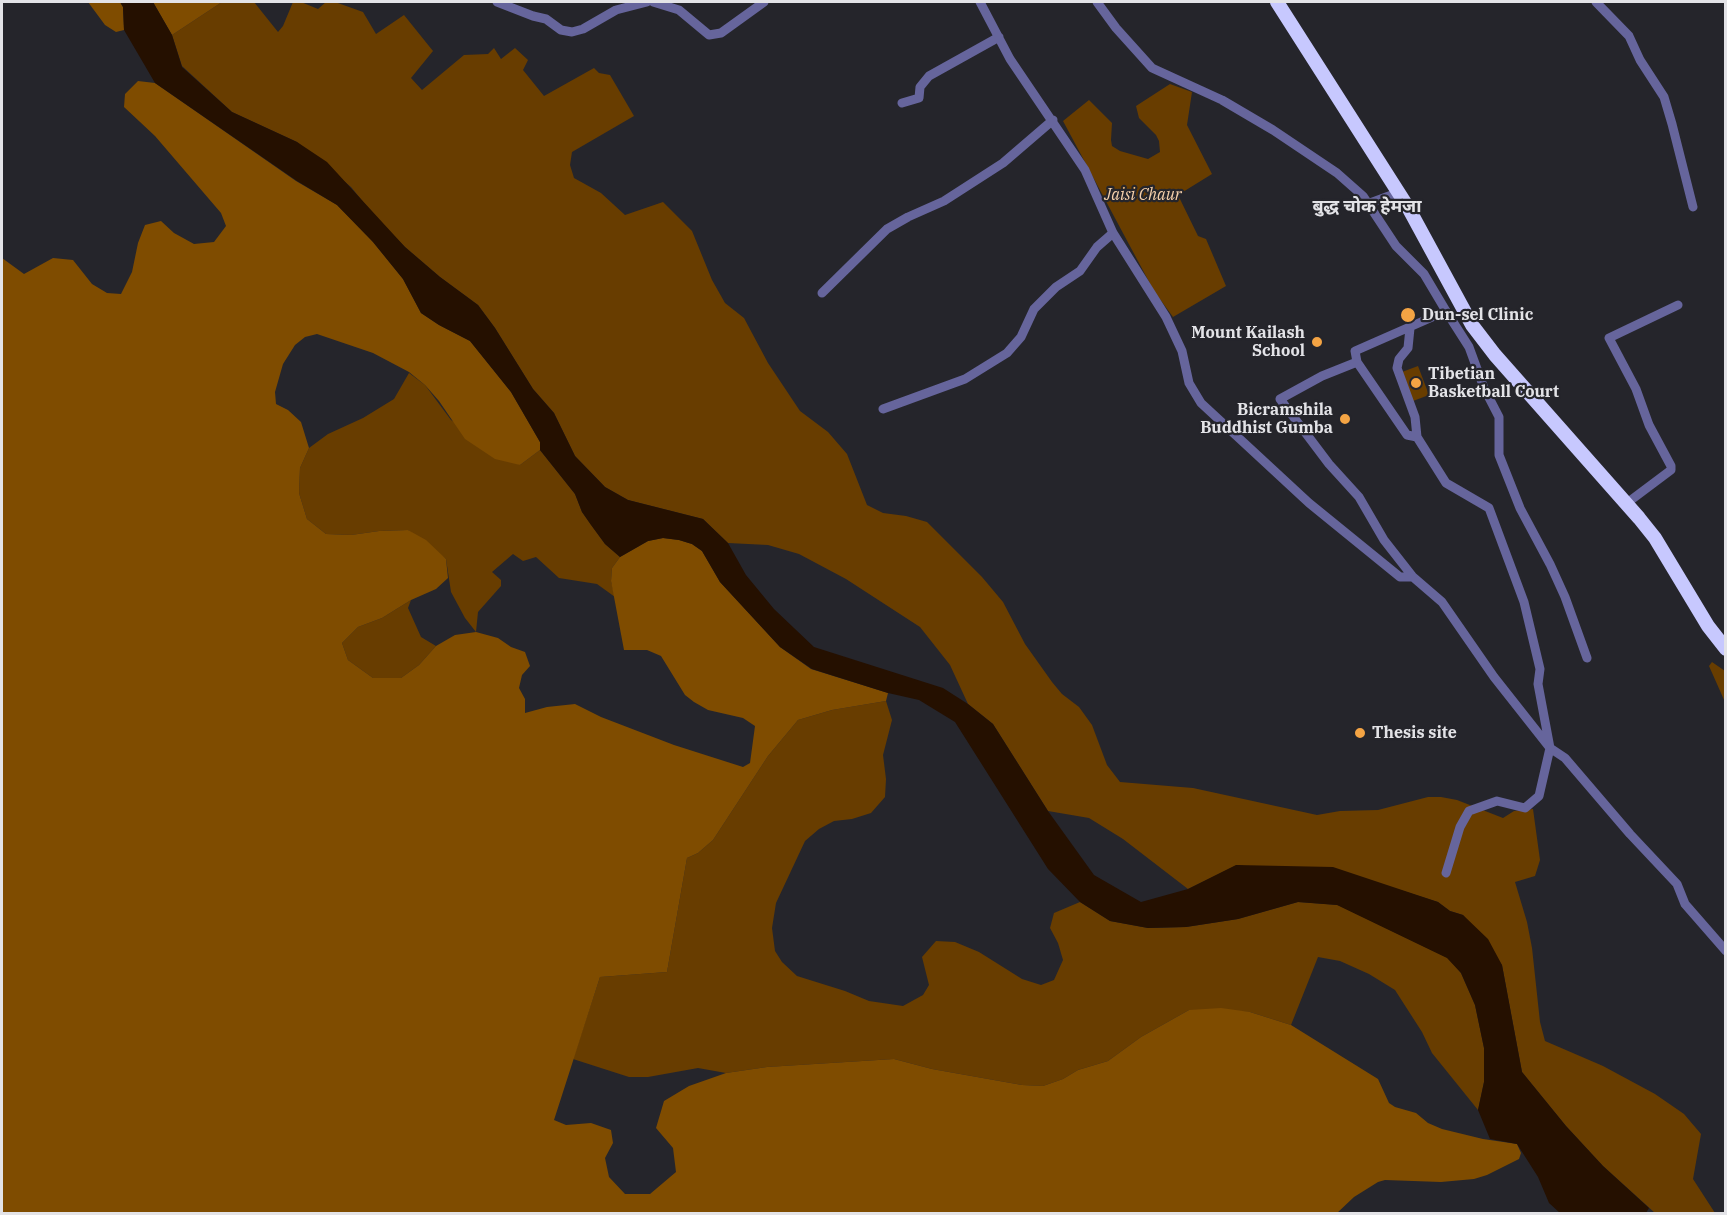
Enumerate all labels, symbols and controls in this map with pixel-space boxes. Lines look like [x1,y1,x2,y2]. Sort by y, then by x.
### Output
park label: Jaisi Chaur [1104,185,1182,205]
district label: बुद्ध चोक हेमजा [1312,196,1422,218]
place label: Dun-sel Clinic [1422,305,1533,325]
marker: Dun-sel Clinic [1399,306,1417,324]
place label: Mount Kailash School [1191,323,1305,361]
marker: Mount Kailash School [1310,335,1324,349]
place label: Tibetian Basketball Court [1428,364,1559,402]
marker: Tibetian Basketball Court [1409,376,1423,390]
place label: Bicramshila Buddhist Gumba [1200,400,1333,438]
marker: Bicramshila Buddhist Gumba [1338,412,1352,426]
place label: Thesis site [1372,723,1457,743]
marker: Thesis site [1353,726,1367,740]

